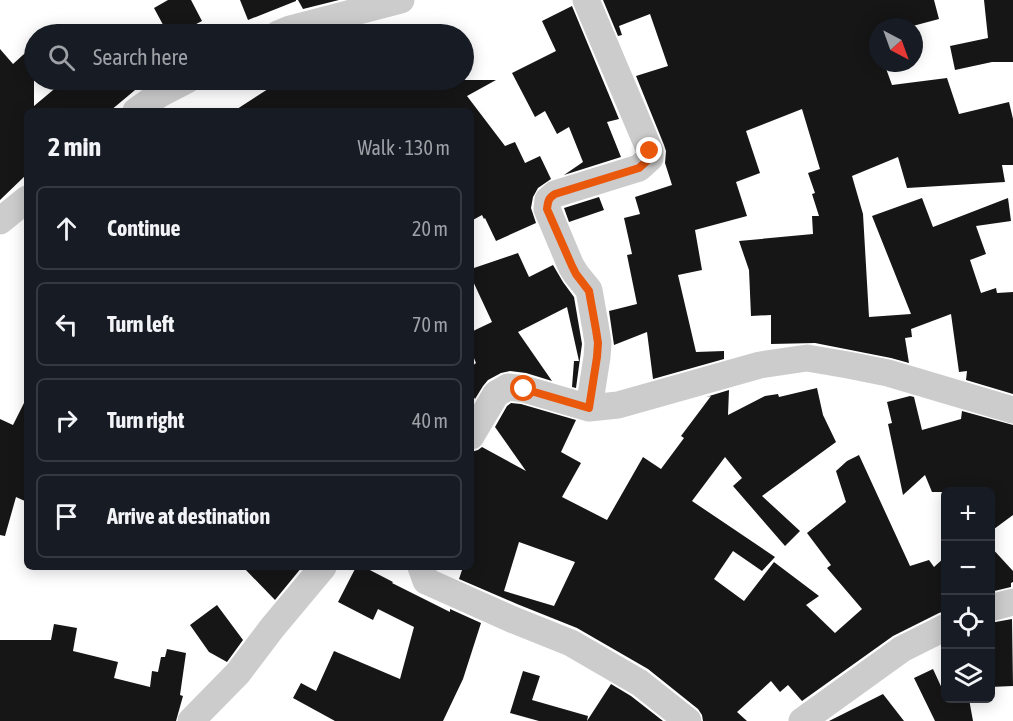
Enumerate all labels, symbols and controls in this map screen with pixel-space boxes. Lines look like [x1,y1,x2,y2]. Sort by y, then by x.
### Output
north arrow [869,18,923,72]
search box [24,24,474,90]
icon: search [45,41,78,74]
text: Search here [93,44,188,70]
text: 2 min [48,132,101,162]
text: Walk · 130 m [358,136,450,159]
route end [636,137,662,163]
icon: ahead [50,212,83,245]
text: Continue [107,215,181,241]
text: 20 m [412,217,448,240]
icon: left [50,308,83,341]
text: Turn left [107,311,174,337]
text: 70 m [412,313,448,336]
route start [510,375,536,401]
icon: right [50,404,83,437]
text: Turn right [107,407,184,433]
text: 40 m [412,409,448,432]
map controls [941,487,995,703]
button: + [941,487,995,541]
icon: arrive [50,500,83,533]
text: Arrive at destination [107,503,270,529]
button: − [941,541,995,595]
button: locate [941,595,995,649]
button: layers [941,649,995,703]

